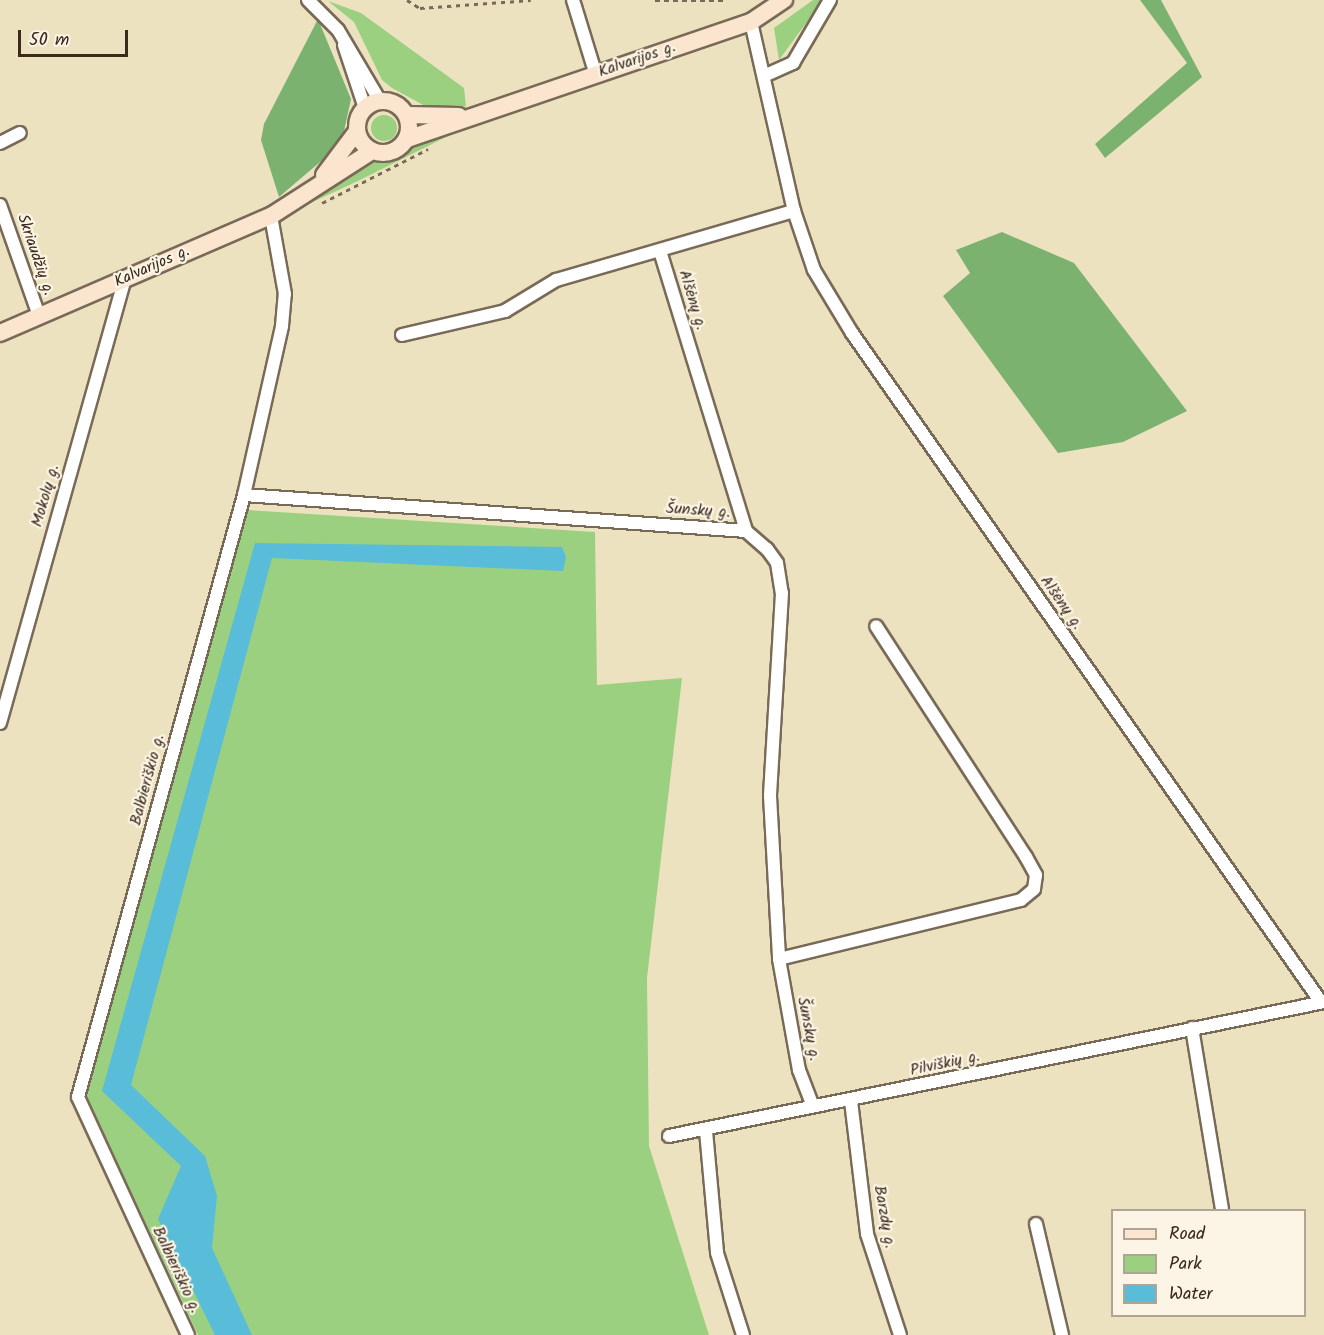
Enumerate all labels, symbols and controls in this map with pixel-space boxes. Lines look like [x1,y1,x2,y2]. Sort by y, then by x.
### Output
scale bar [21,18,130,56]
text: 50 m [29,26,69,55]
street label: Kalvarijos g. [596,38,678,82]
street label: Skriaudžių g. [12,212,58,298]
street label: Kalvarijos g. [111,242,193,292]
street label: Alšėnų g. [674,268,710,332]
street label: Mokolų g. [28,463,64,529]
street label: Šunskų g. [665,499,731,523]
street label: Alšėnų g. [1036,572,1086,634]
street label: Balbieriškio g. [127,732,169,828]
street label: Šunskų g. [792,996,824,1062]
street label: Pilviškių g. [908,1047,982,1081]
street label: Barzdų g. [869,1184,899,1250]
legend [1111,1209,1306,1317]
text: Road [1169,1220,1205,1249]
street label: Balbieriškio g. [148,1224,204,1316]
text: Park [1169,1250,1202,1279]
text: Water [1169,1280,1213,1309]

